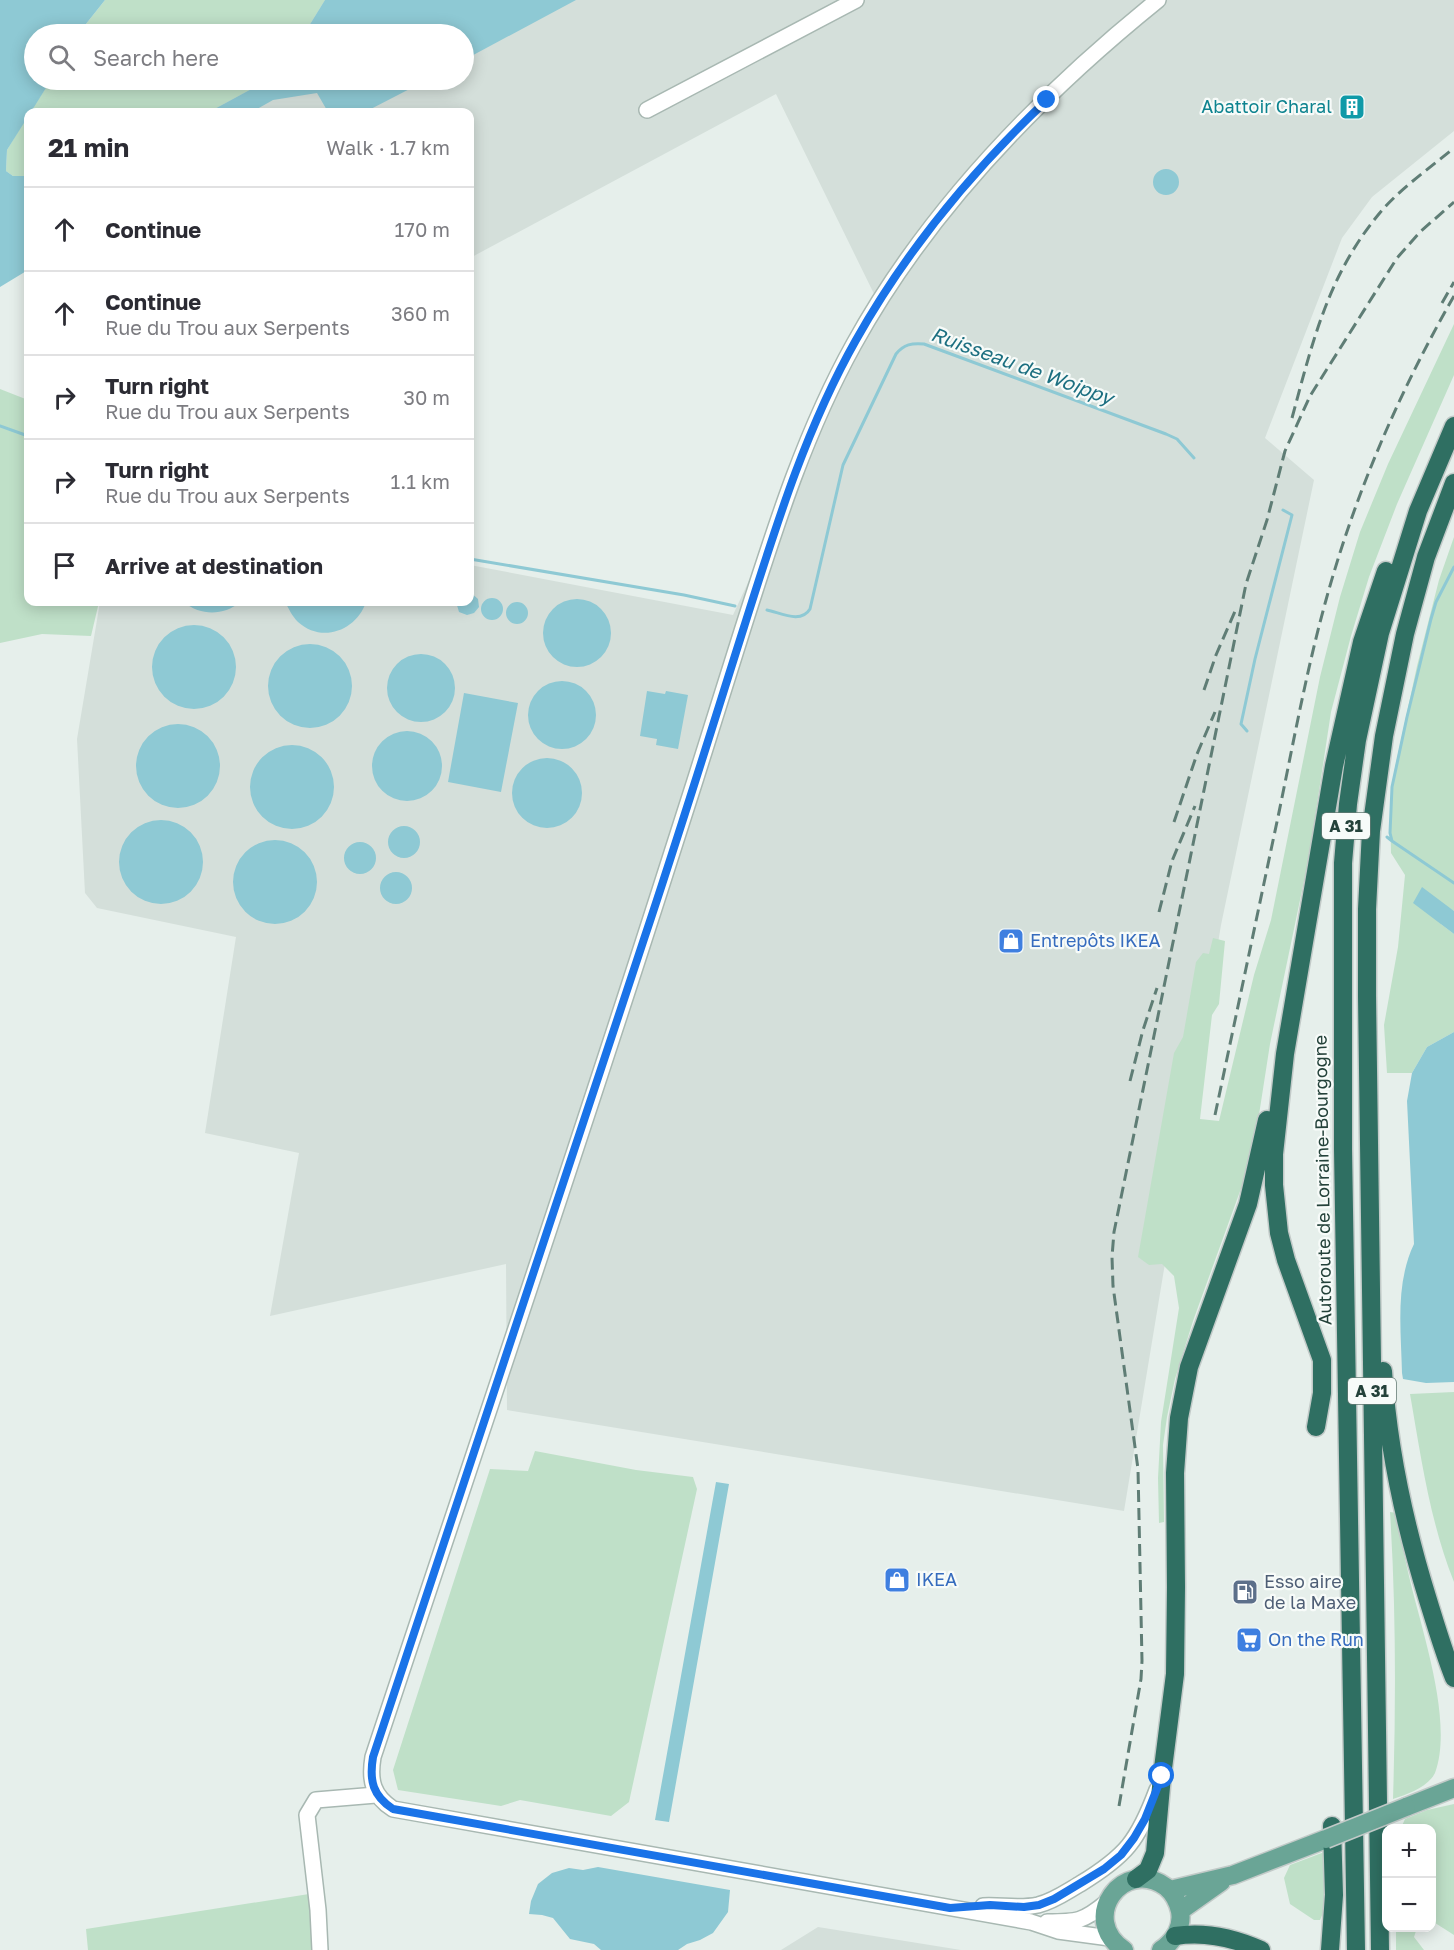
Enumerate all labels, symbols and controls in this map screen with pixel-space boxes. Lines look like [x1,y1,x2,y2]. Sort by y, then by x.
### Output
search box [24,24,474,90]
icon: search [45,41,78,74]
text: Search here [93,44,219,71]
route end [1033,86,1059,112]
building icon: Abattoir Charal [1337,92,1367,122]
place label: Abattoir Charal [1201,95,1332,117]
text: 21 min [48,132,129,163]
text: Walk · 1.7 km [326,135,450,159]
icon: ahead [48,213,81,246]
text: Continue [105,216,201,243]
text: 170 m [395,217,450,241]
text: Continue [105,288,201,315]
icon: ahead [48,297,81,330]
text: 360 m [391,301,450,325]
text: Rue du Trou aux Serpents [105,315,350,339]
water label: Ruisseau de Woippy [928,321,1119,411]
text: Turn right [105,372,209,399]
icon: right [48,381,81,414]
text: 30 m [403,385,450,409]
text: Rue du Trou aux Serpents [105,399,350,423]
text: Turn right [105,456,209,483]
icon: right [48,465,81,498]
text: 1.1 km [391,469,450,493]
text: Rue du Trou aux Serpents [105,483,350,507]
icon: arrive [48,549,81,582]
text: Arrive at destination [105,552,323,579]
road number: A 31 [1322,813,1370,839]
shop icon: Entrepôts IKEA [996,926,1026,956]
place label: Entrepôts IKEA [1030,929,1161,951]
street label: Autoroute de Lorraine-Bourgogne [1308,1035,1336,1325]
road number: A 31 [1348,1378,1396,1404]
shop icon: IKEA [882,1565,912,1595]
place label: IKEA [916,1568,957,1590]
place label: Esso aire de la Maxe [1264,1570,1356,1613]
fuel station icon: Esso aire de la Maxe [1230,1577,1260,1607]
supermarket icon: On the Run [1234,1625,1264,1655]
place label: On the Run [1268,1628,1364,1650]
route start [1148,1762,1174,1788]
map controls [1382,1824,1436,1932]
button: + [1382,1824,1436,1878]
button: − [1382,1878,1436,1932]

